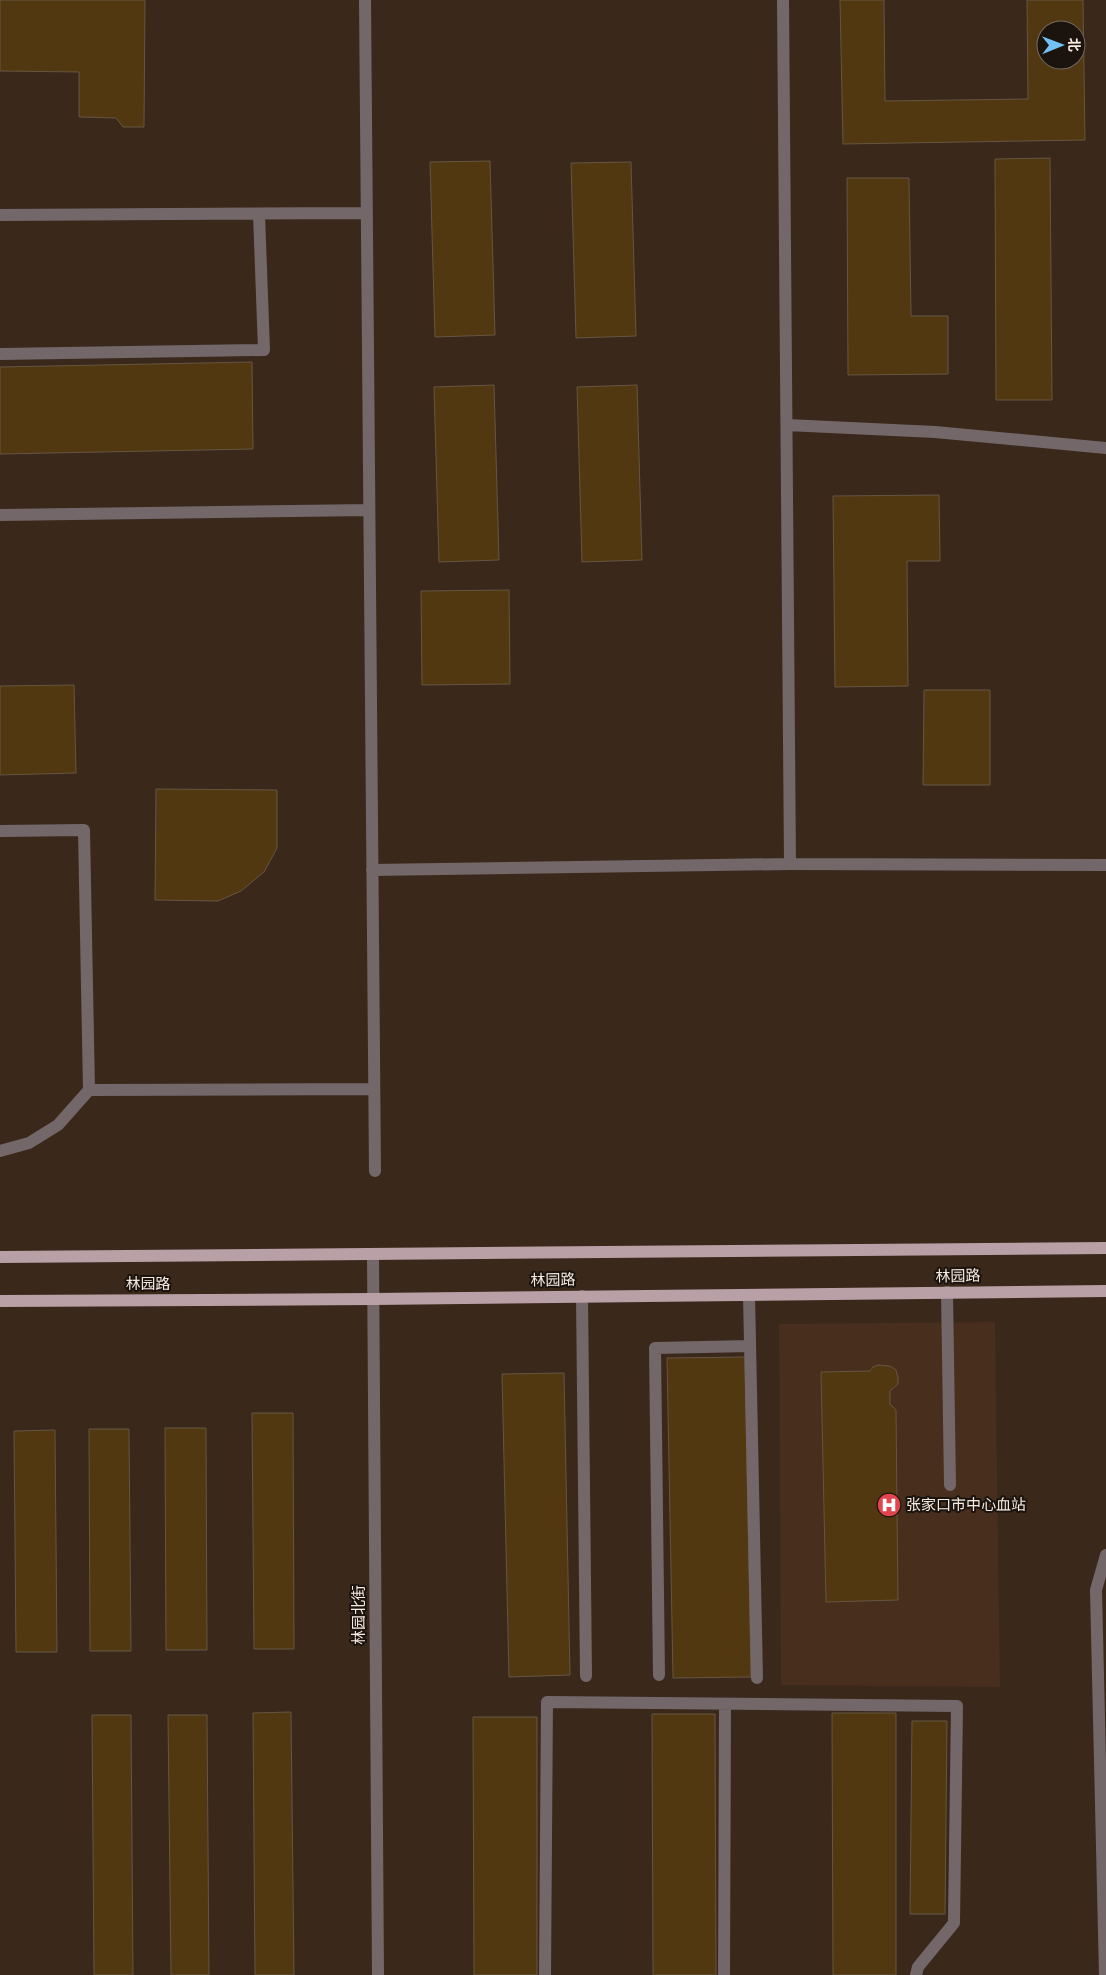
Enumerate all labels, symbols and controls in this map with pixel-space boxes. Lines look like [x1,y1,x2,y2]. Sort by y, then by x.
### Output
north arrow [1036,20,1086,70]
text: 北 [1065,38,1082,52]
street label: 林园路 [935,1267,981,1285]
street label: 林园路 [530,1271,576,1289]
street label: 林园路 [125,1275,171,1293]
hospital icon: 张家口市中心血站 [876,1492,902,1518]
place label: 张家口市中心血站 [906,1496,1026,1514]
street label: 林园北街 [350,1585,368,1645]

